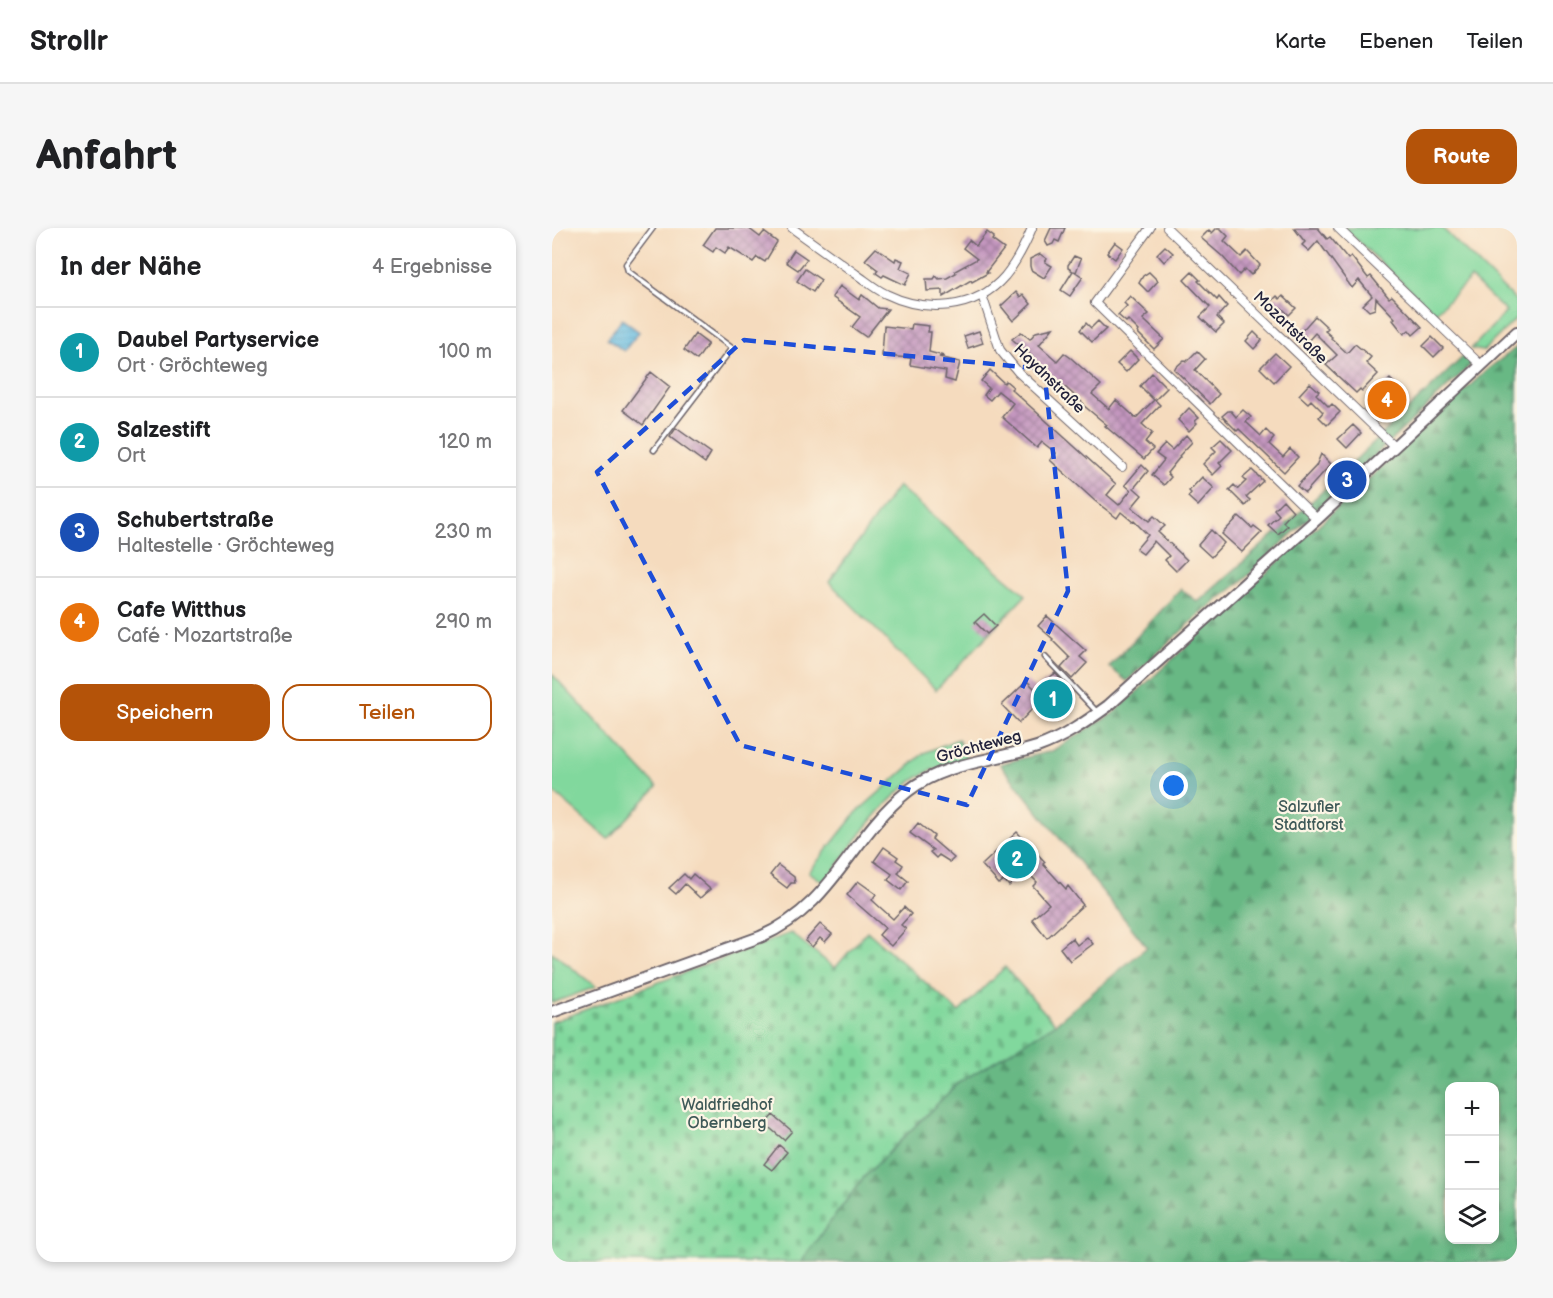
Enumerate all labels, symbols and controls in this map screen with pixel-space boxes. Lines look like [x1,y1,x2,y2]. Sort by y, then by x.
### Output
text: Strollr [30,25,108,58]
text: Karte [1275,29,1326,54]
text: Ebenen [1359,29,1433,54]
text: Teilen [1466,29,1523,54]
button: Route [1406,129,1517,184]
text: Anfahrt [36,131,177,182]
text: In der Nähe [60,252,202,283]
text: 4 Ergebnisse [372,255,492,279]
street label: Mozartstraße [1249,288,1331,368]
text: Daubel Partyservice [117,327,319,354]
text: 1 [75,340,84,364]
text: 100 m [439,340,492,364]
street label: Haydnstraße [1009,340,1089,418]
text: Ort · Gröchteweg [117,354,268,378]
pin: 4 [1368,378,1406,423]
text: Salzestift [117,417,211,444]
text: 2 [74,430,85,454]
text: 120 m [439,430,492,454]
text: Ort [117,444,146,468]
pin: 3 [1328,458,1366,502]
text: Schubertstraße [117,507,274,534]
text: 3 [74,520,85,544]
text: 230 m [435,520,492,544]
text: Haltestelle · Gröchteweg [117,534,335,558]
text: Cafe Witthus [117,597,246,624]
text: 4 [74,610,85,634]
text: 290 m [435,610,492,634]
text: Café · Mozartstraße [117,624,293,648]
pin: 1 [1034,676,1072,722]
button: Speichern [60,684,270,741]
button: Teilen [282,684,492,741]
street label: Gröchteweg [934,727,1024,767]
your location [1159,771,1188,800]
park label: Salzufler Stadtforst [1274,798,1344,835]
pin: 2 [998,836,1036,882]
map controls [1445,1082,1499,1244]
button: + [1445,1082,1499,1136]
park label: Waldfriedhof Obernberg [681,1096,773,1133]
button: − [1445,1136,1499,1190]
button: layers [1445,1190,1499,1244]

